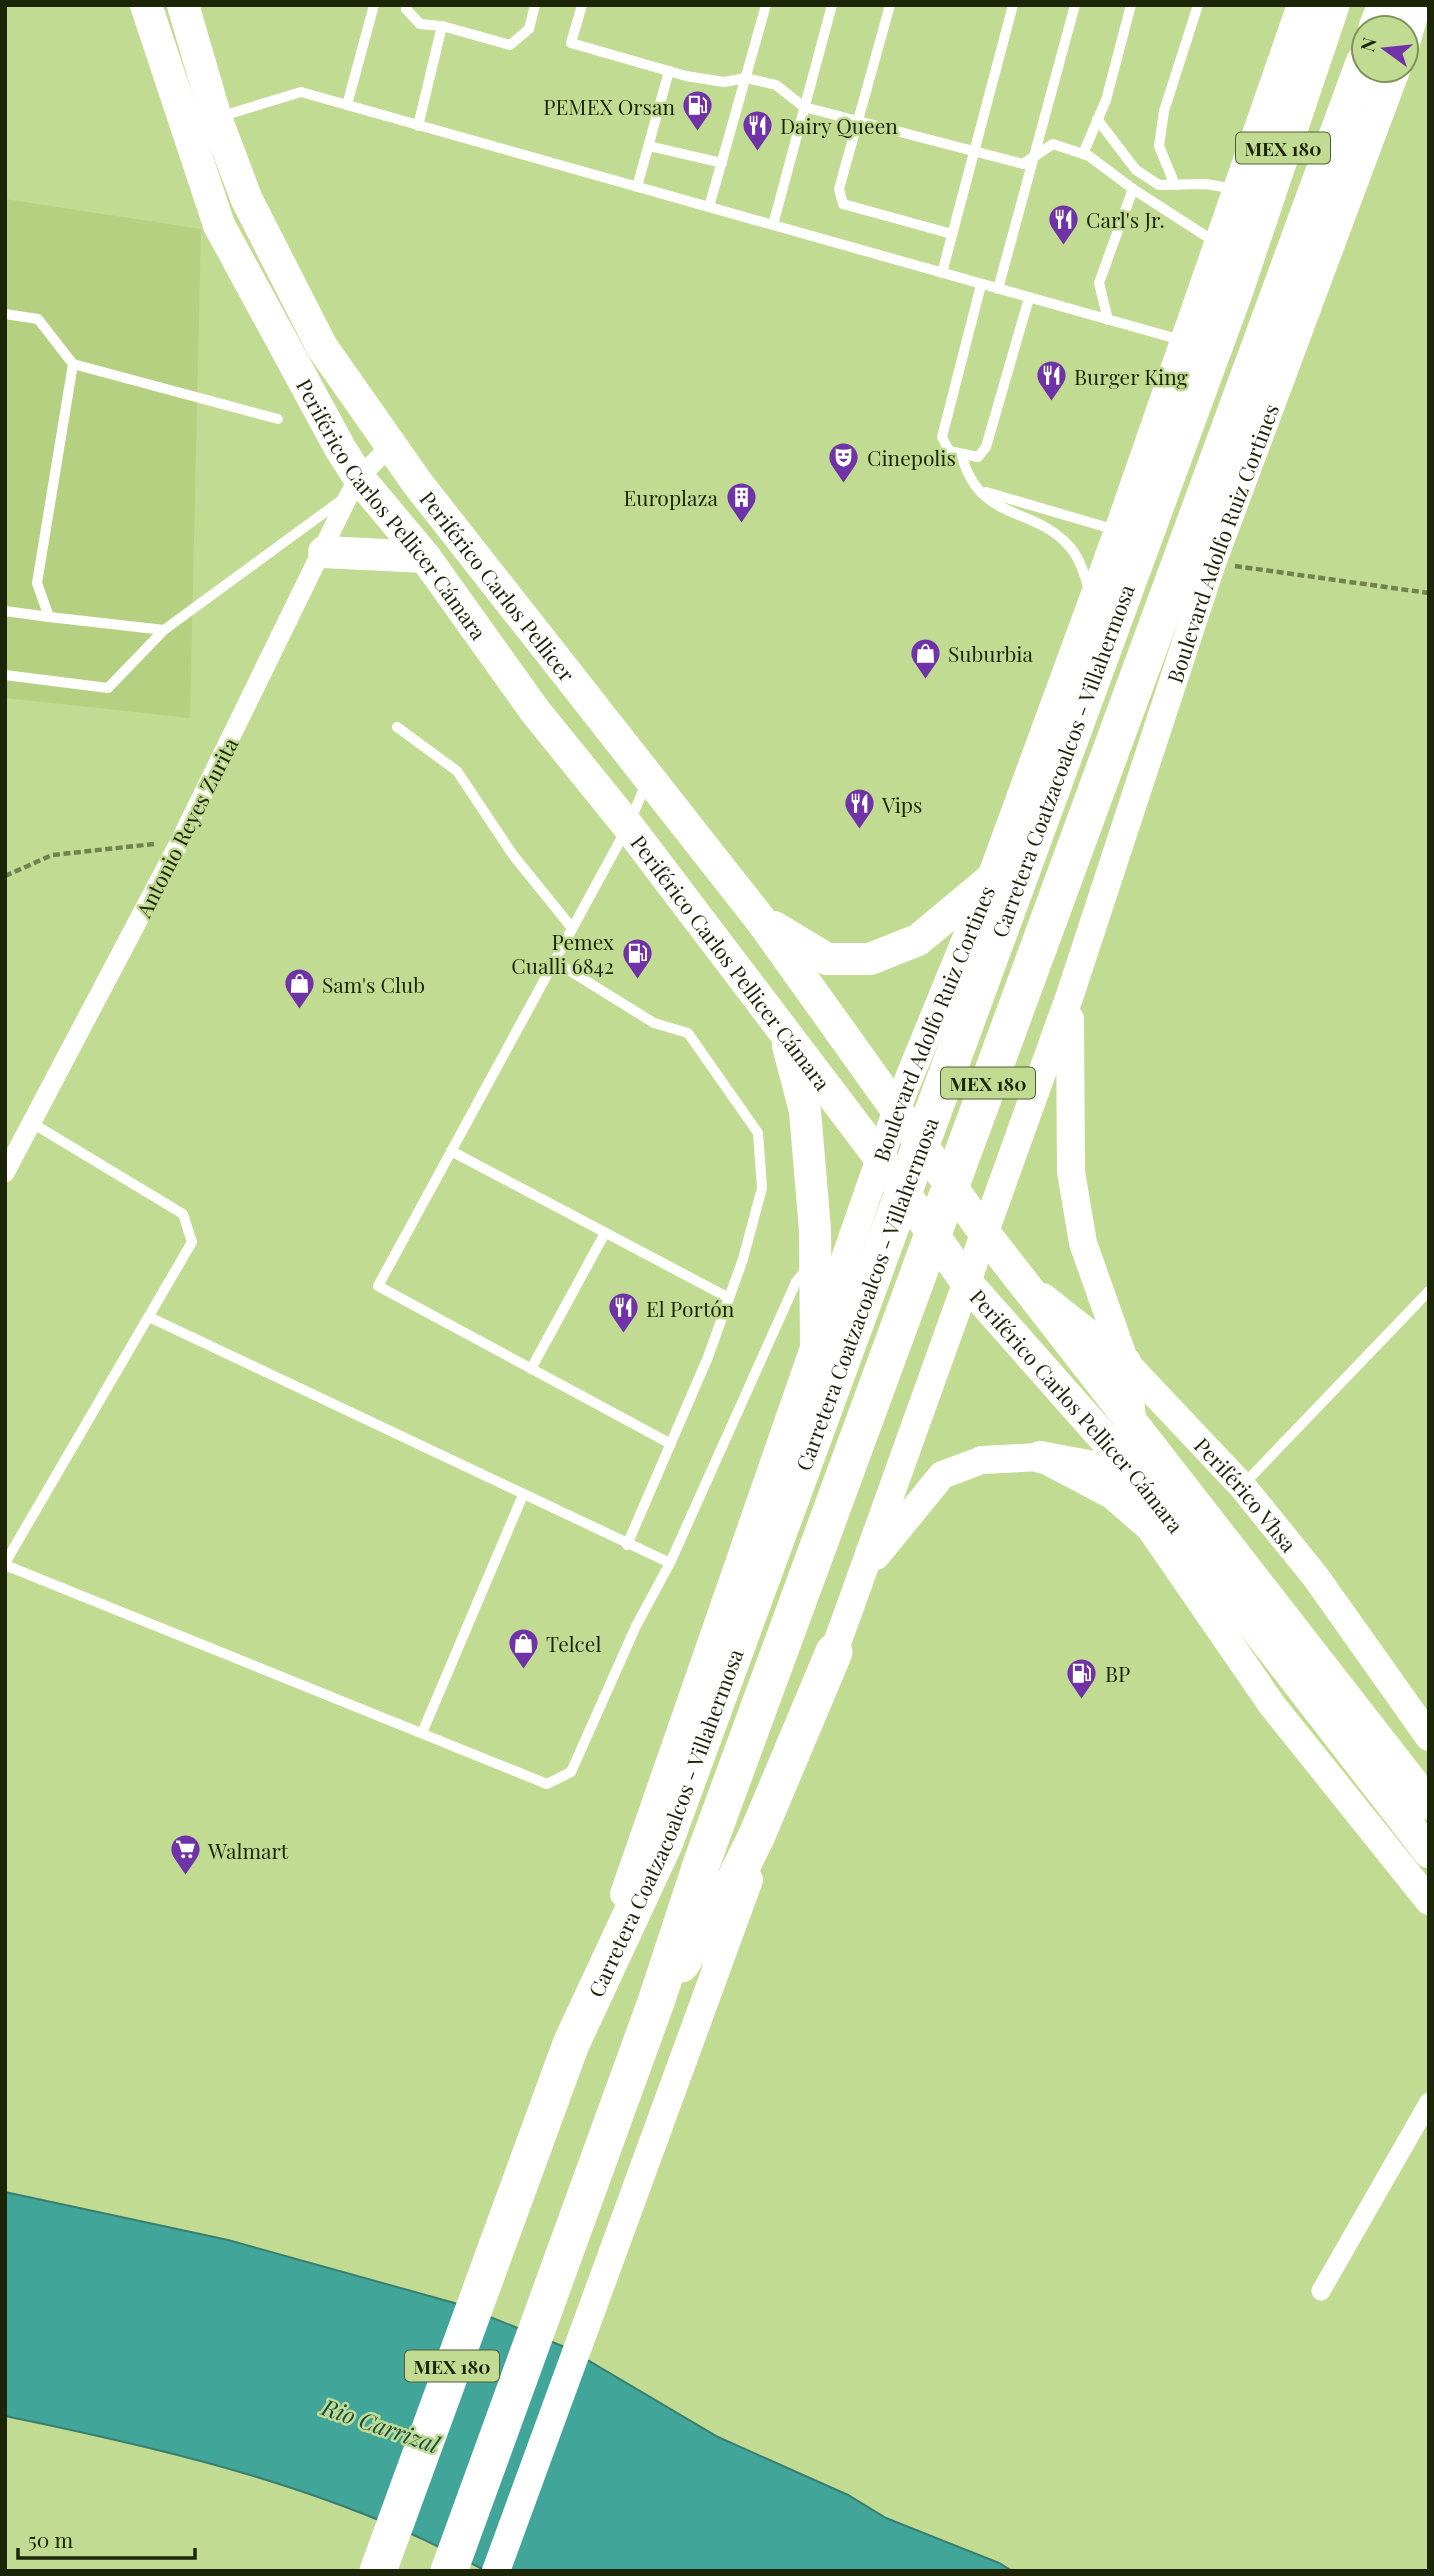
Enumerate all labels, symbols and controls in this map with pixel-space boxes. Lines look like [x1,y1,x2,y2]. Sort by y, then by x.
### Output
north arrow [1350,14,1420,84]
text: N [1353,34,1382,54]
fuel station icon: PEMEX Orsan [681,89,715,133]
place label: PEMEX Orsan [543,92,675,120]
restaurant icon: Dairy Queen [740,108,774,152]
place label: Dairy Queen [780,111,898,139]
road number: MEX 180 [1236,132,1330,164]
restaurant icon: Carl's Jr. [1046,202,1080,246]
place label: Carl's Jr. [1086,205,1165,233]
restaurant icon: Burger King [1034,359,1068,403]
place label: Burger King [1074,362,1188,390]
street label: Periférico Carlos Pellicer Cámara [291,373,494,645]
street label: Boulevard Adolfo Ruiz Cortines [1160,400,1284,686]
theatre icon: Cinepolis [827,440,861,484]
place label: Cinepolis [867,443,956,471]
building icon: Europlaza [724,480,758,524]
place label: Europlaza [623,483,719,511]
street label: Periférico Carlos Pellicer [414,485,582,687]
street label: Carretera Coatzacoalcos - Villahermosa [984,580,1140,941]
shop icon: Suburbia [908,636,942,680]
place label: Suburbia [948,639,1033,667]
street label: Antonio Reyes Zurita [128,732,244,922]
restaurant icon: Vips [842,787,876,831]
place label: Vips [881,790,922,818]
street label: Periférico Carlos Pellicer Cámara [625,829,838,1096]
street label: Boulevard Adolfo Ruiz Cortines [866,881,1000,1165]
place label: Pemex Cualli 6842 [511,927,614,979]
fuel station icon: Pemex Cualli 6842 [620,936,654,980]
shop icon: Sam's Club [282,967,316,1011]
place label: Sam's Club [322,970,425,998]
road number: MEX 180 [941,1068,1035,1098]
street label: Carretera Coatzacoalcos - Villahermosa [789,1113,944,1474]
street label: Periférico Carlos Pellicer Cámara [964,1283,1191,1539]
restaurant icon: El Portón [606,1291,640,1335]
place label: El Portón [646,1294,735,1322]
street label: Periférico Vhsa [1189,1431,1304,1557]
shop icon: Telcel [506,1626,540,1670]
place label: Telcel [546,1629,601,1657]
street label: Carretera Coatzacoalcos - Villahermosa [581,1644,749,2001]
fuel station icon: BP [1065,1656,1099,1700]
place label: BP [1105,1659,1130,1687]
supermarket icon: Walmart [168,1833,202,1877]
place label: Walmart [207,1836,289,1864]
road number: MEX 180 [405,2350,499,2382]
water label: Rio Carrizal [317,2390,445,2460]
scale bar [18,2516,194,2560]
text: 50 m [28,2525,74,2553]

